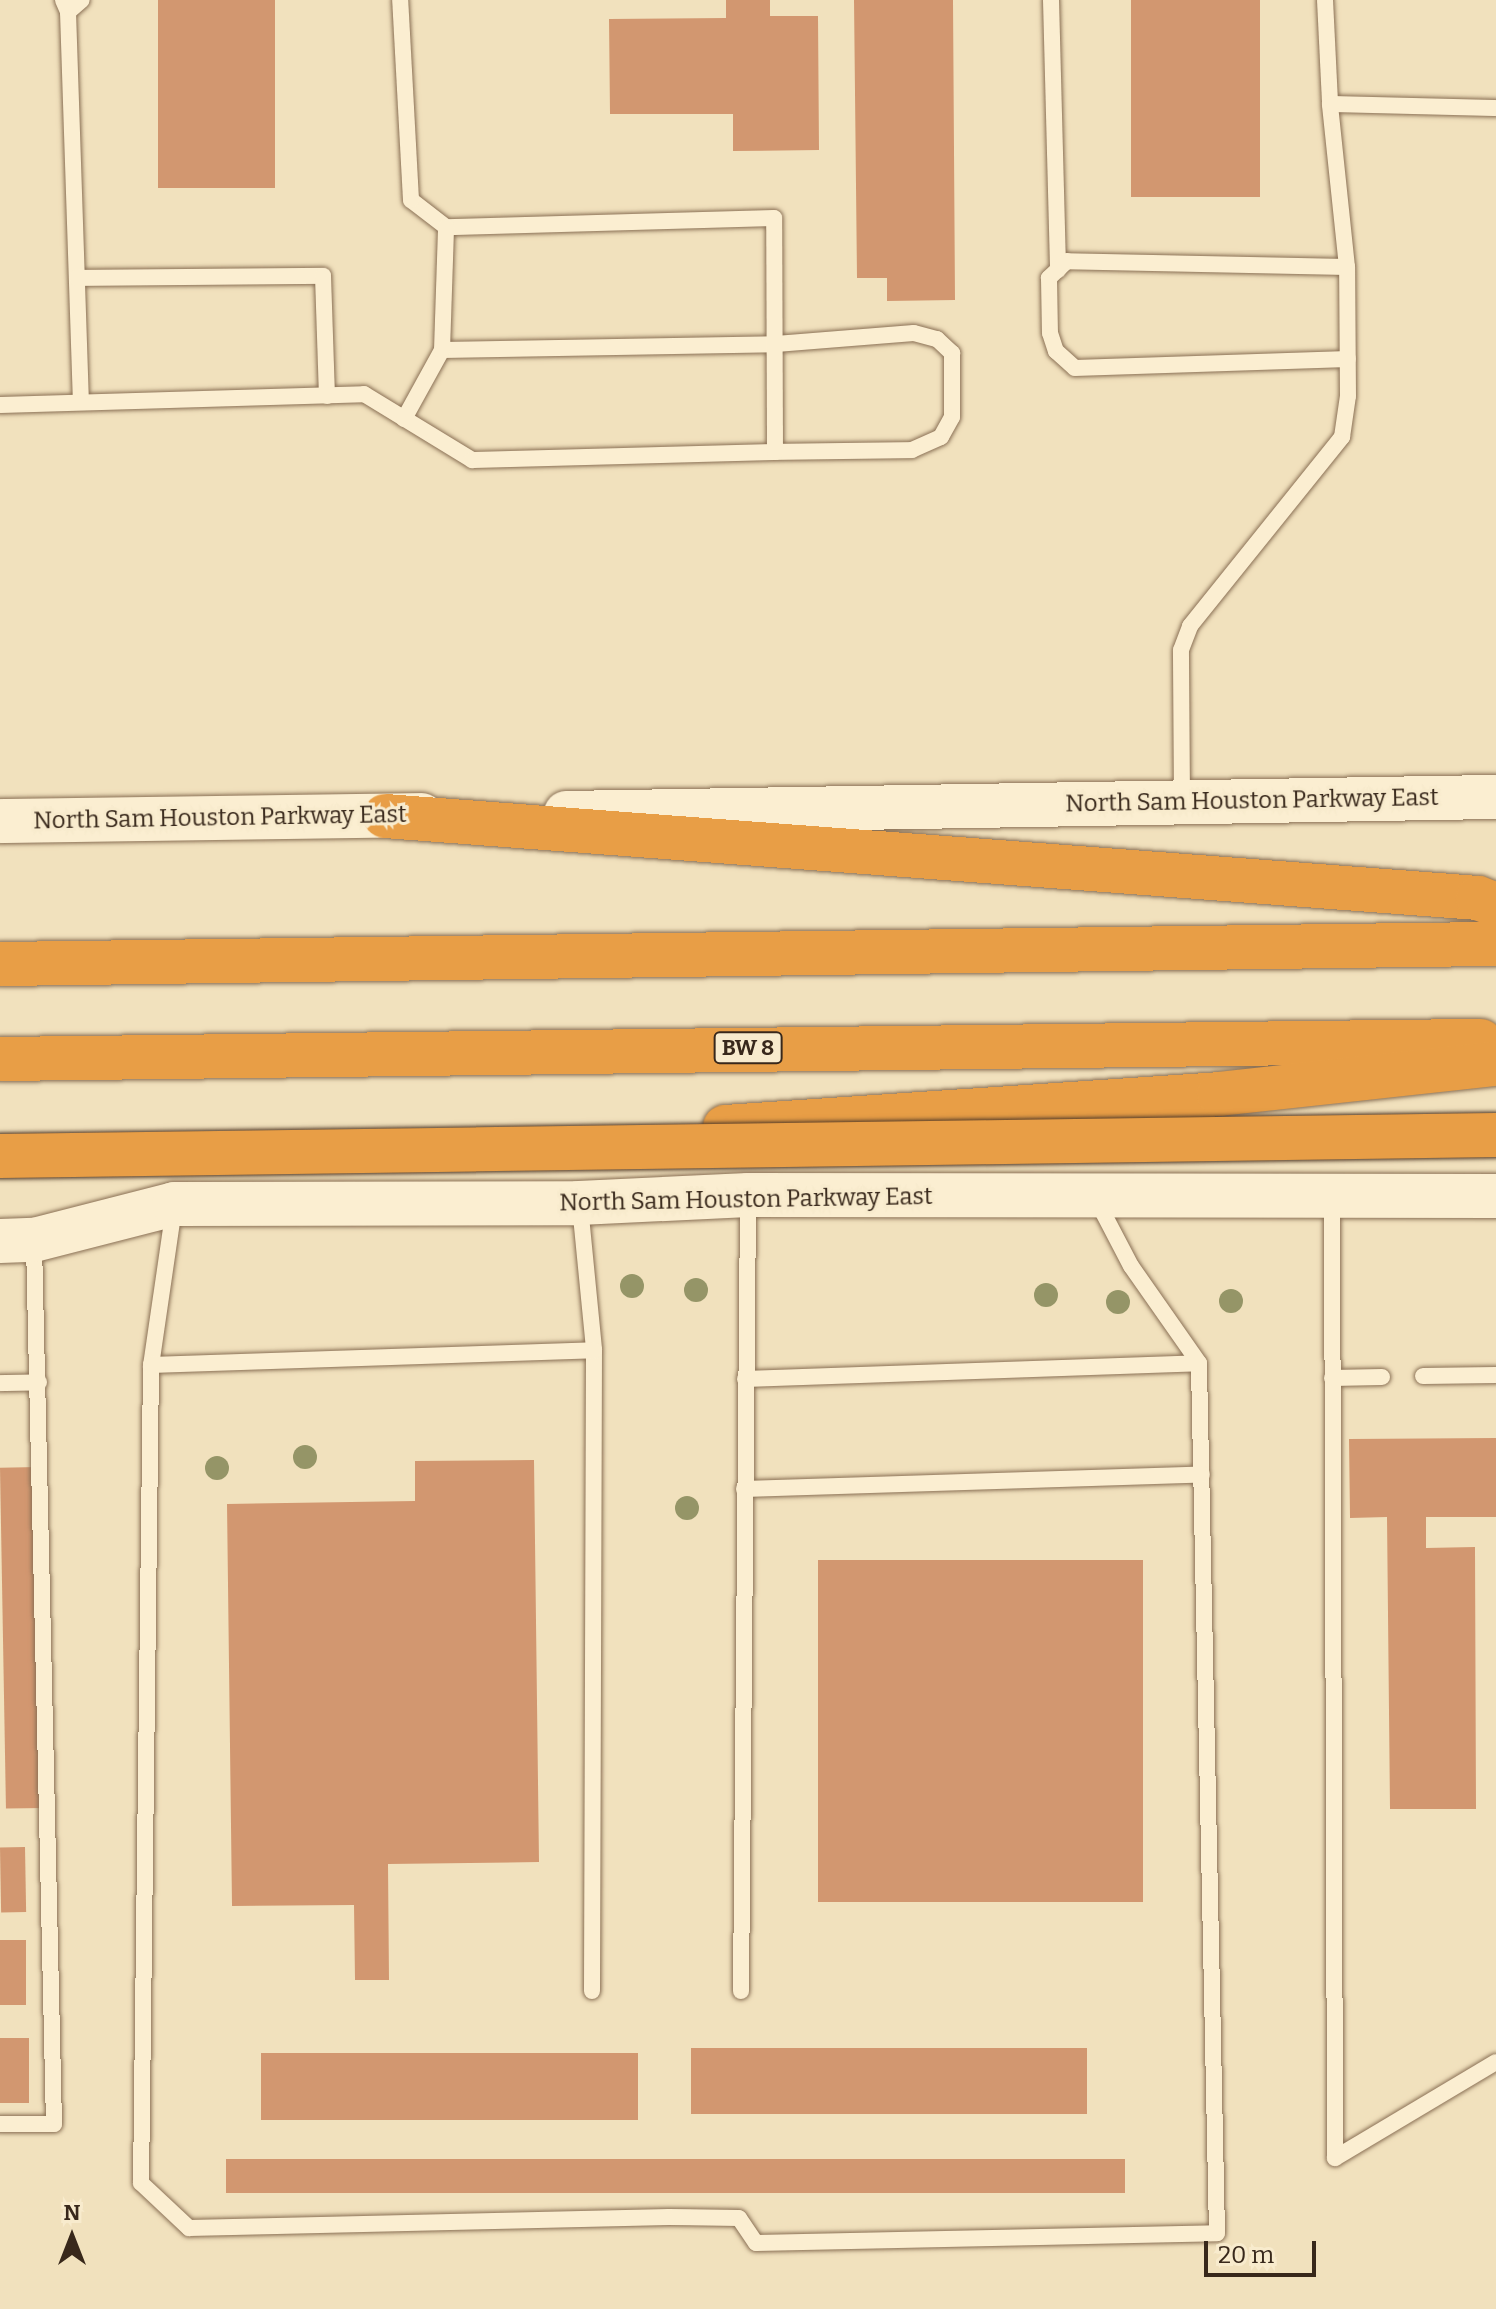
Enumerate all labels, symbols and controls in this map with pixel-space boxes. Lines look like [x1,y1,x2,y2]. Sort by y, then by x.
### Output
street label: North Sam Houston Parkway East [1065,783,1439,819]
street label: North Sam Houston Parkway East [33,800,407,836]
road number: BW 8 [712,1030,784,1066]
street label: North Sam Houston Parkway East [559,1182,933,1218]
north arrow [32,2197,112,2277]
text: N [64,2199,80,2226]
scale bar [1208,2225,1320,2275]
text: 20 m [1218,2241,1274,2269]

